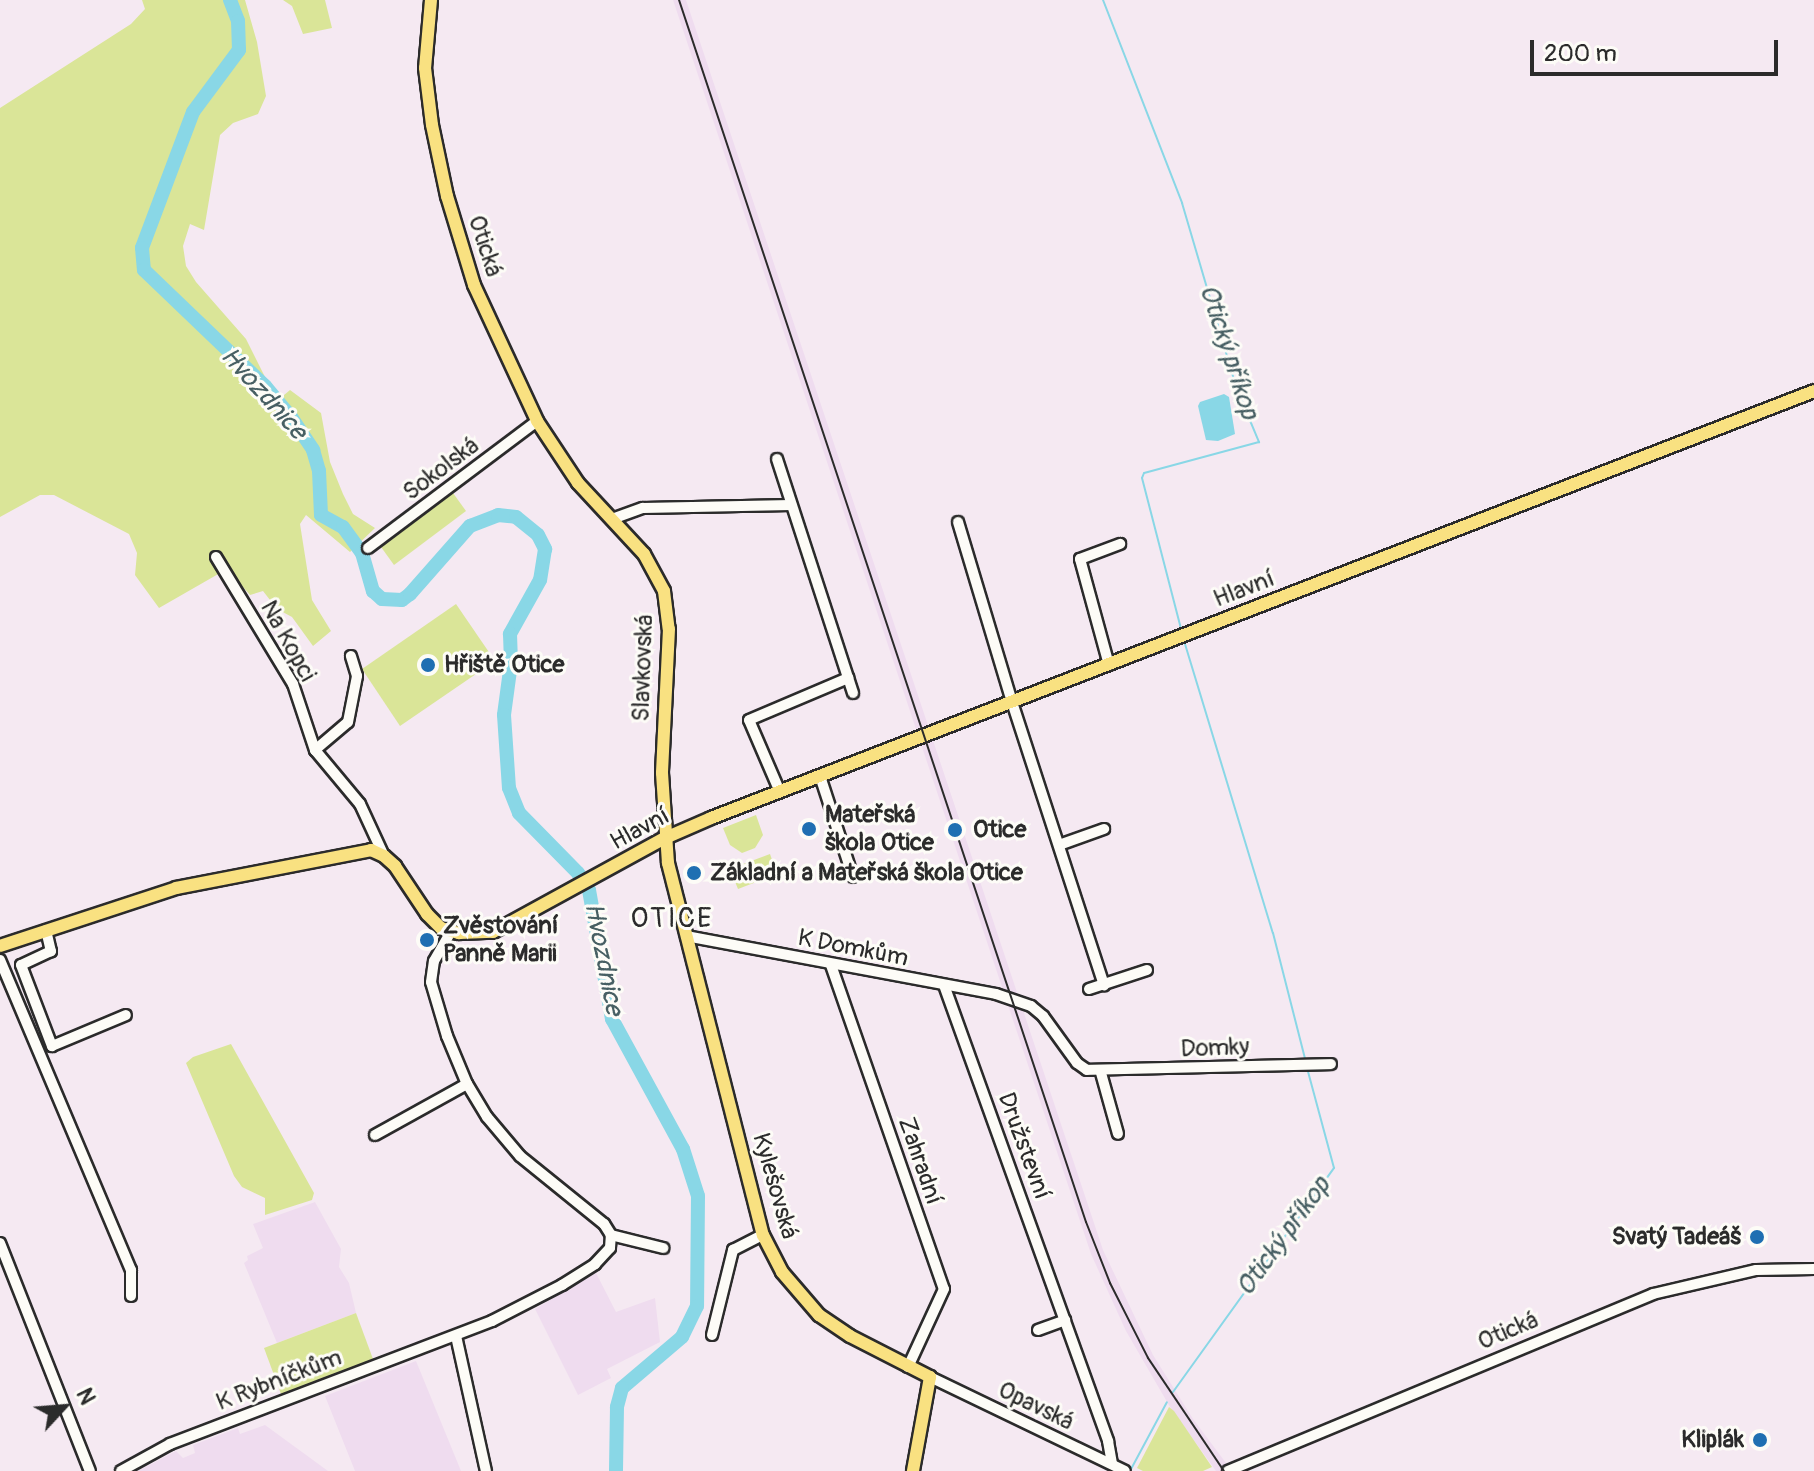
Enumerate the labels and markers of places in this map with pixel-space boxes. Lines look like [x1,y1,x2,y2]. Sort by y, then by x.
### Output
place label: Hřiště Otice [444,651,564,679]
marker: Hřiště Otice [419,656,437,674]
place label: Mateřská škola Otice [825,801,934,857]
place label: Otice [973,816,1026,844]
marker: Otice [944,819,966,841]
marker: Mateřská škola Otice [800,820,818,838]
place label: Základní a Mateřská škola Otice [710,859,1023,887]
marker: Základní a Mateřská škola Otice [685,864,703,882]
place label: Zvěstování Panně Marii [443,912,559,968]
marker: Zvěstování Panně Marii [418,931,436,949]
place label: Svatý Tadeáš [1612,1223,1741,1251]
marker: Svatý Tadeáš [1748,1228,1766,1246]
place label: Kliplák [1681,1426,1744,1454]
marker: Kliplák [1751,1431,1769,1449]

